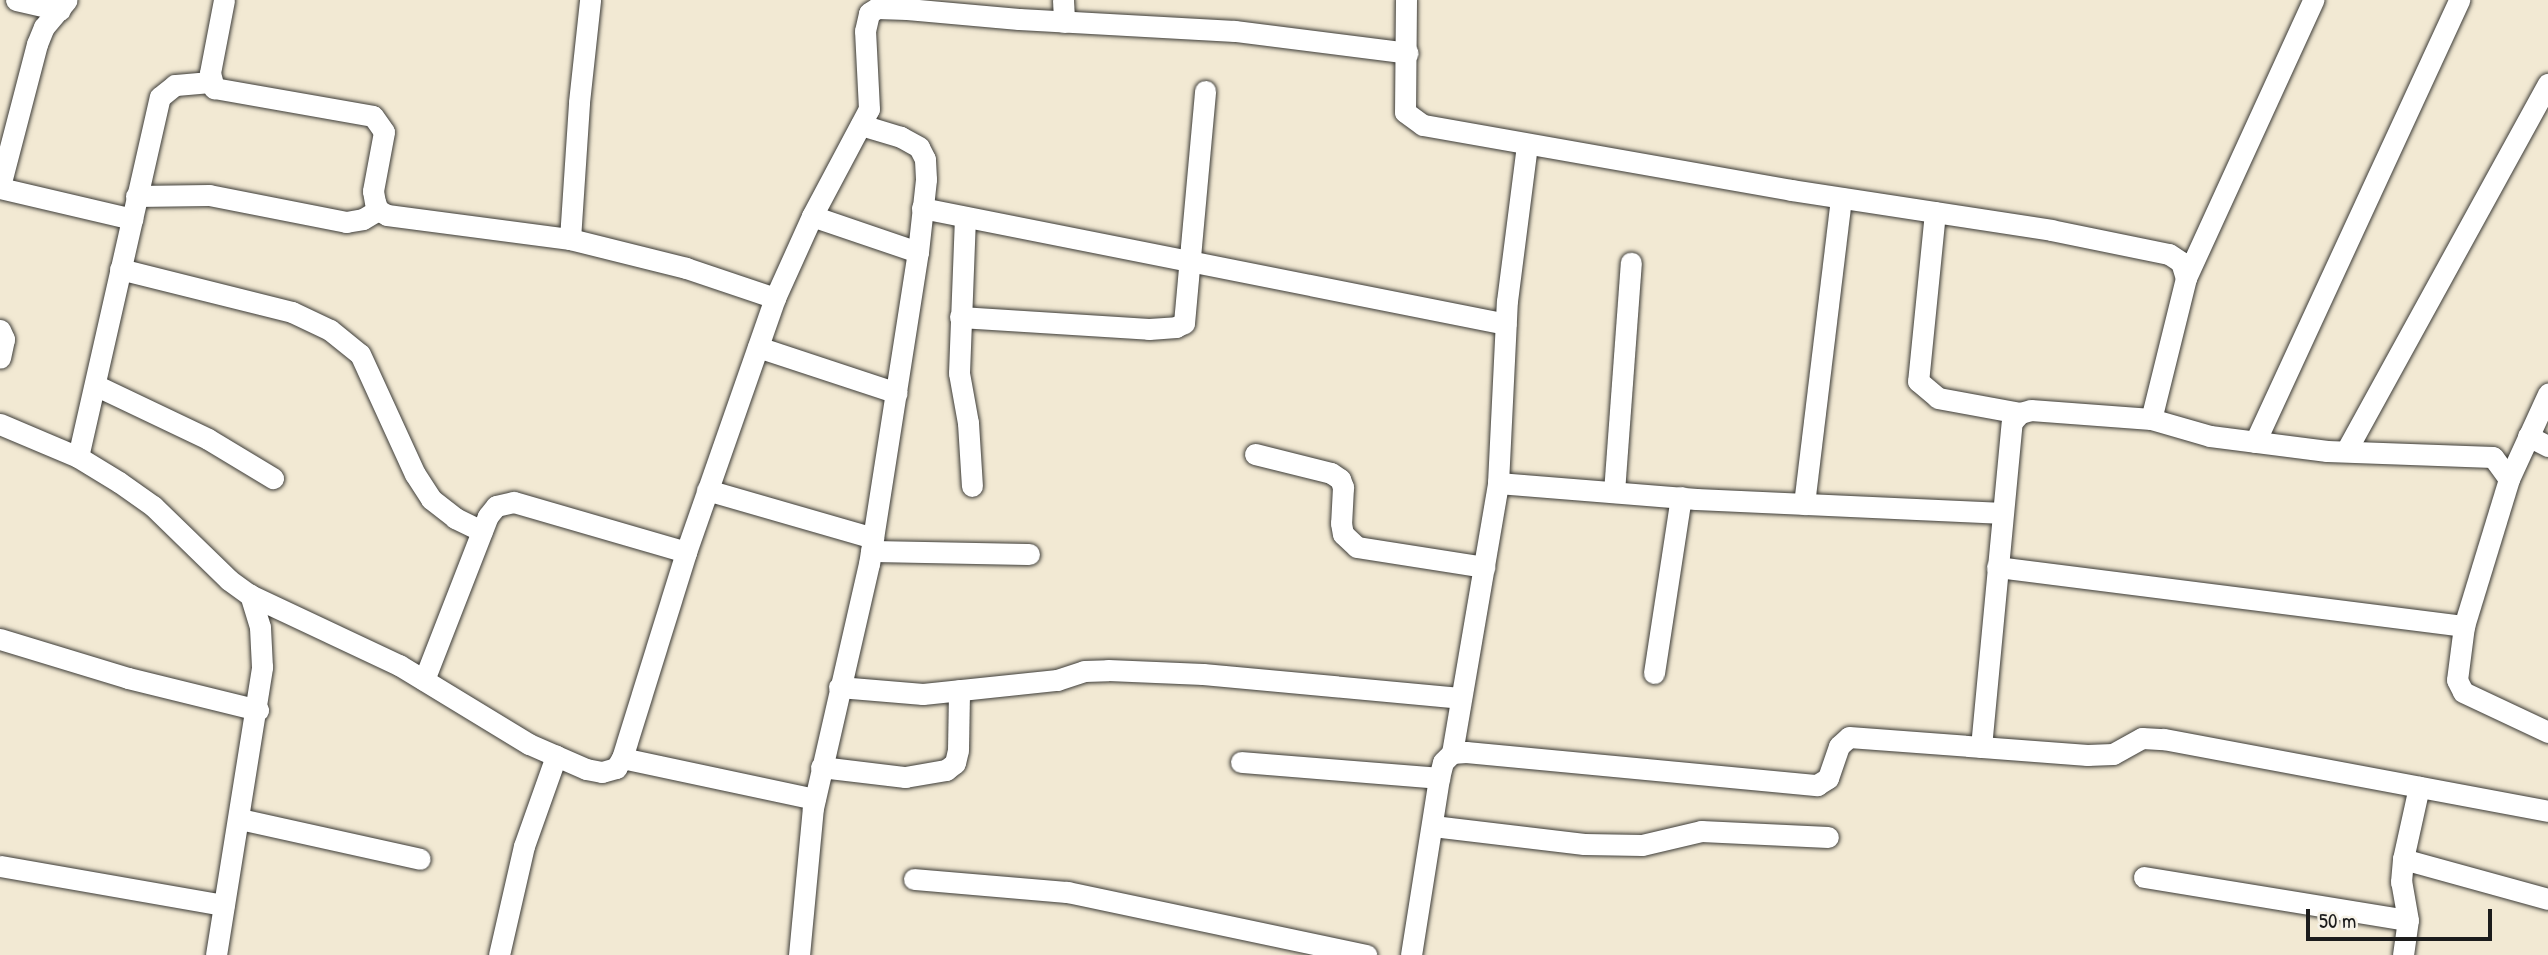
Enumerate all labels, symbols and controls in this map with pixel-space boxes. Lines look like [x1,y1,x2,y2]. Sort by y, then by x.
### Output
scale bar [2310,895,2496,939]
text: 50 m [2319,906,2356,935]

